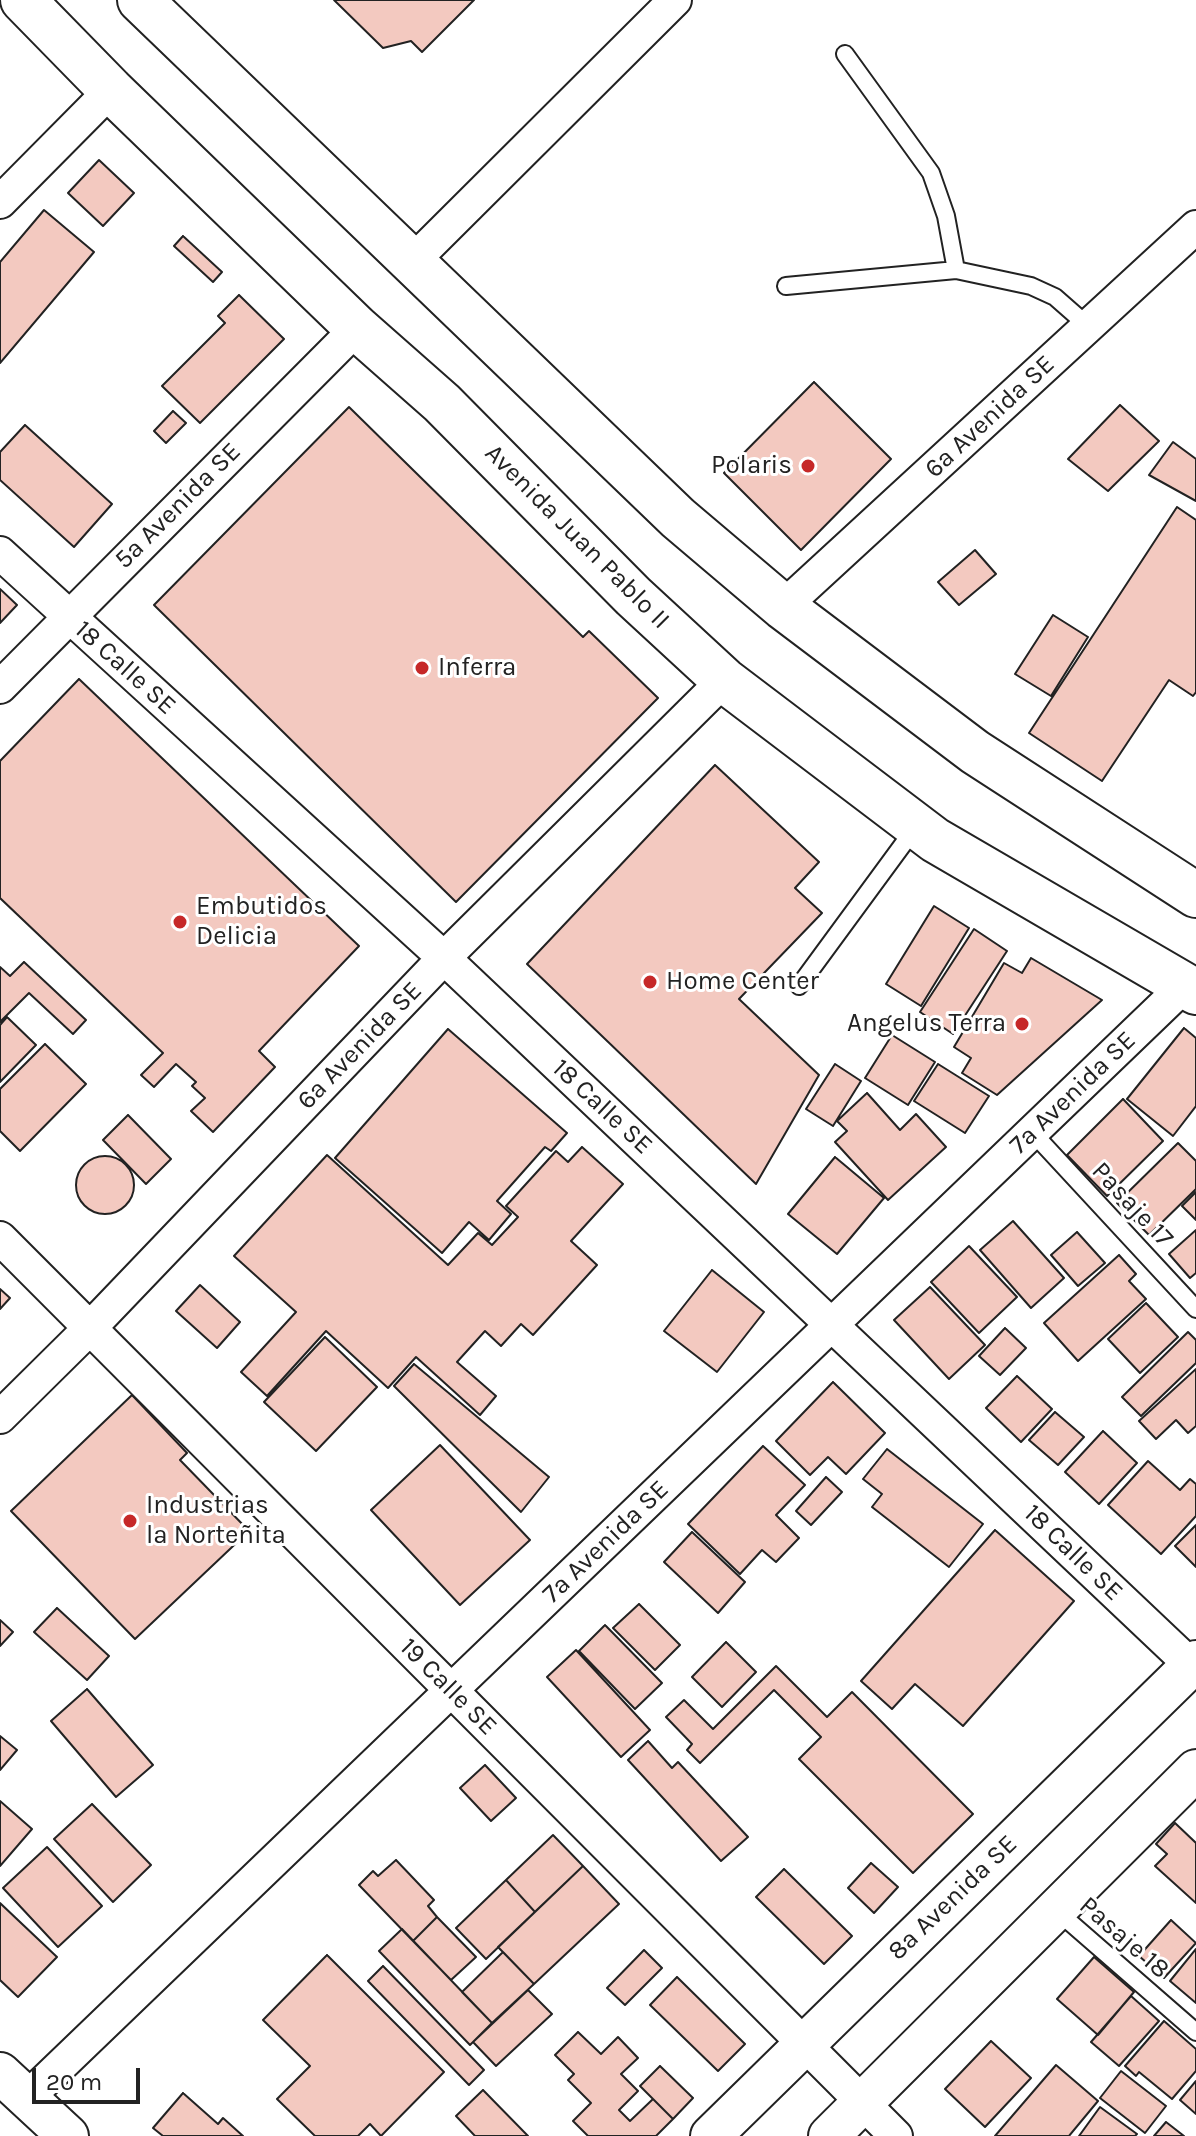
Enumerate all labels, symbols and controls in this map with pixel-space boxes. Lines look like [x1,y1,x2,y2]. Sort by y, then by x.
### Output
street label: 6a Avenida SE [919,349,1061,485]
street label: 5a Avenida SE [108,436,248,576]
street label: Avenida Juan Pablo II [478,438,676,636]
place label: Polaris [711,450,792,482]
marker: Polaris [799,457,817,475]
street label: 18 Calle SE [68,614,182,722]
place label: Inferra [438,652,516,684]
marker: Inferra [413,659,431,677]
place label: Embutidos Delicia [196,891,327,952]
marker: Embutidos Delicia [171,913,189,931]
place label: Home Center [666,966,819,998]
marker: Home Center [641,973,659,991]
street label: 6a Avenida SE [291,976,429,1116]
place label: Angelus Terra [847,1008,1006,1040]
marker: Angelus Terra [1013,1015,1031,1033]
street label: 7a Avenida SE [1003,1025,1143,1161]
street label: 18 Calle SE [546,1053,658,1161]
street label: Pasaje 17 [1085,1156,1179,1254]
street label: 7a Avenida SE [536,1474,676,1610]
place label: Industrias la Norteñita [146,1490,286,1552]
street label: 18 Calle SE [1017,1498,1129,1608]
marker: Industrias la Norteñita [121,1512,139,1530]
street label: 19 Calle SE [393,1632,503,1742]
street label: 8a Avenida SE [882,1829,1024,1967]
street label: Pasaje 18 [1073,1890,1175,1986]
scale bar [36,2052,144,2102]
text: 20 m [46,2068,102,2096]

